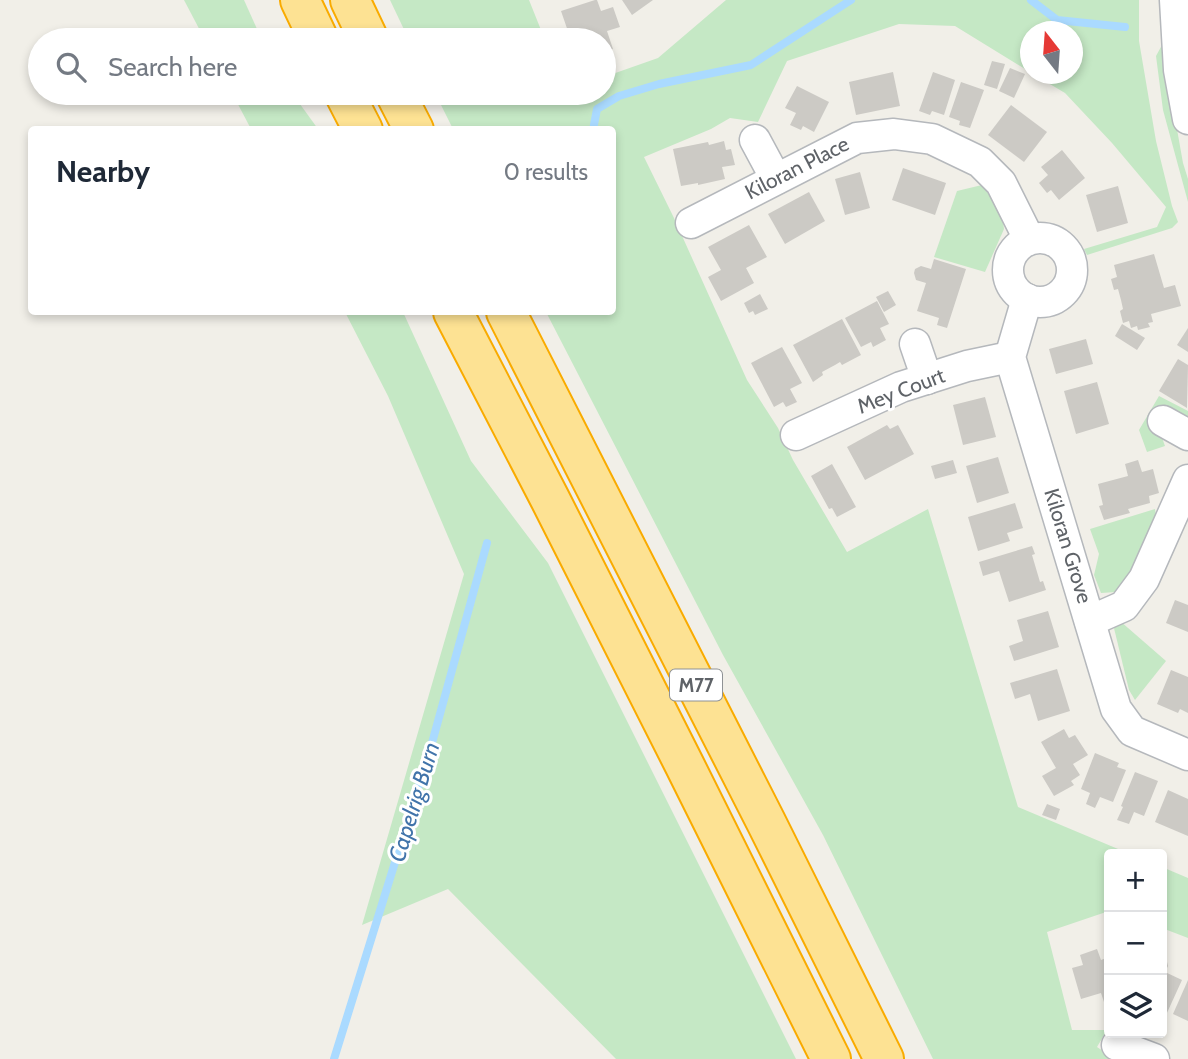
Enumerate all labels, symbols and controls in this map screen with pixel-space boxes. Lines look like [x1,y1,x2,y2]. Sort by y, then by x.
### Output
north arrow [1020,21,1083,84]
search box [28,28,616,105]
icon: search [52,48,90,86]
text: Search here [108,51,237,83]
street label: Kiloran Place [741,131,853,204]
text: Nearby [56,153,150,190]
text: 0 results [504,158,588,186]
street label: Mey Court [854,362,948,419]
street label: Kiloran Grove [1039,485,1098,607]
road number: M77 [670,670,722,700]
water label: Capelrig Burn [383,739,445,865]
map controls [1104,849,1167,1038]
button: + [1104,849,1167,912]
button: − [1104,912,1167,975]
button: layers [1104,975,1167,1038]

